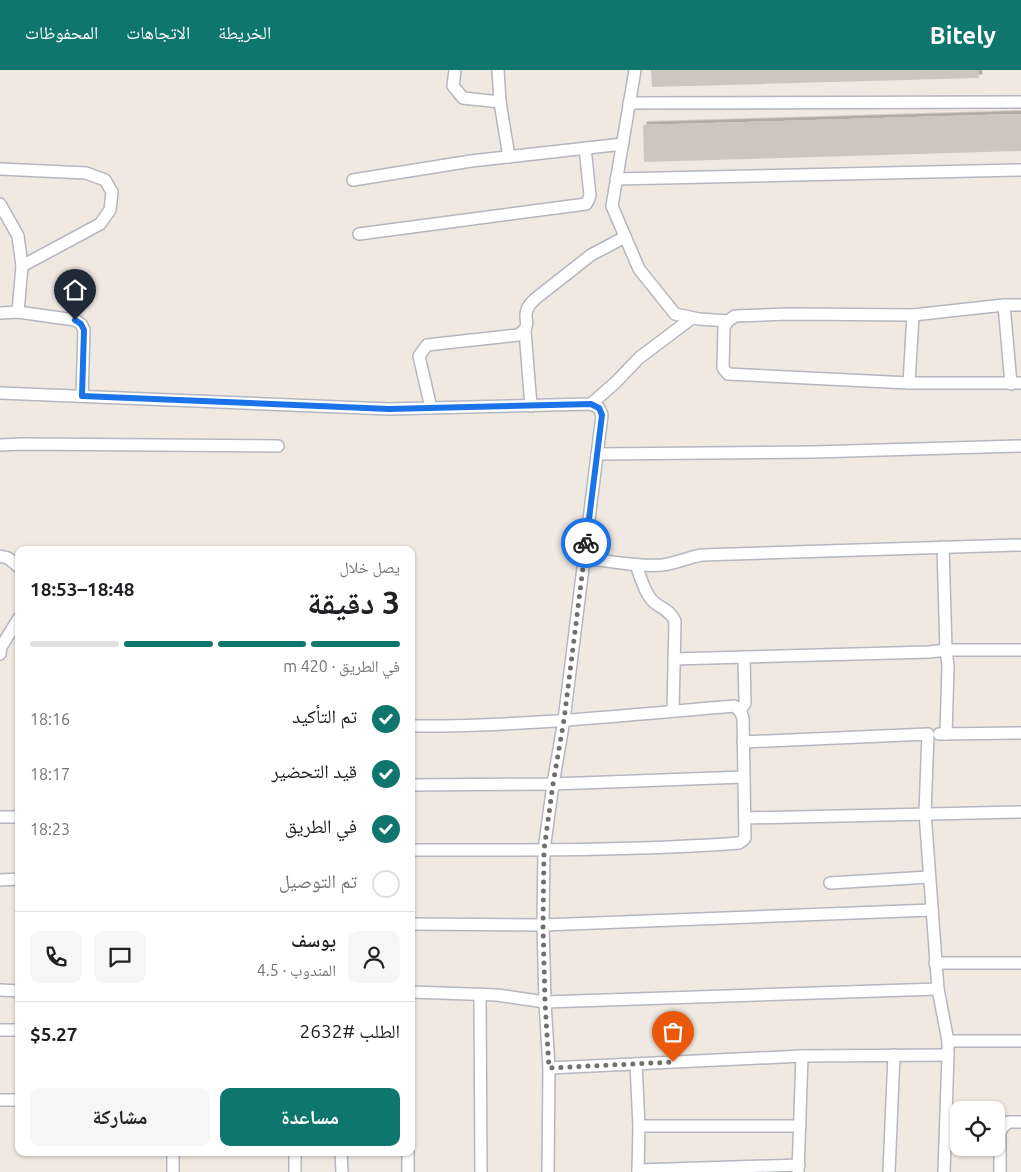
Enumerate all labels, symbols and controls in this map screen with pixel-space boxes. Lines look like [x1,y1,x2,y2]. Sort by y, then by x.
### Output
text: المحفوظات [25,22,98,42]
text: الاتجاهات [126,22,190,42]
text: الخريطة [218,22,271,42]
text: Bitely [930,22,996,49]
pin [54,269,96,320]
icon: home [61,276,89,304]
courier [561,518,611,568]
icon: bike [572,529,600,557]
text: يصل خلال [339,558,400,576]
text: 18:48–18:53 [30,578,135,600]
text: 3 دقيقة [307,584,400,620]
text: في الطريق · 420 m [283,657,400,675]
text: تم التأكيد [292,705,357,727]
icon: check [372,705,400,733]
text: 18:16 [30,710,70,728]
text: قيد التحضير [271,760,357,782]
icon: check [372,760,400,788]
text: 18:17 [30,765,70,783]
text: في الطريق [285,815,357,837]
icon: check [372,815,400,843]
text: 18:23 [30,820,70,838]
text: تم التوصيل [279,870,357,892]
text: يوسف [291,929,336,951]
button: phone [30,931,82,983]
button: chat [94,931,146,983]
button: person [348,931,400,983]
text: المندوب · 4.5 [257,961,336,979]
pin [652,1011,694,1062]
icon: bag [659,1018,687,1046]
text: الطلب #2632 [300,1020,400,1042]
text: $5.27 [30,1023,78,1045]
button: مشاركة [30,1088,210,1146]
button: مساعدة [220,1088,400,1146]
map controls [950,1101,1005,1156]
button: locate [950,1101,1005,1156]

